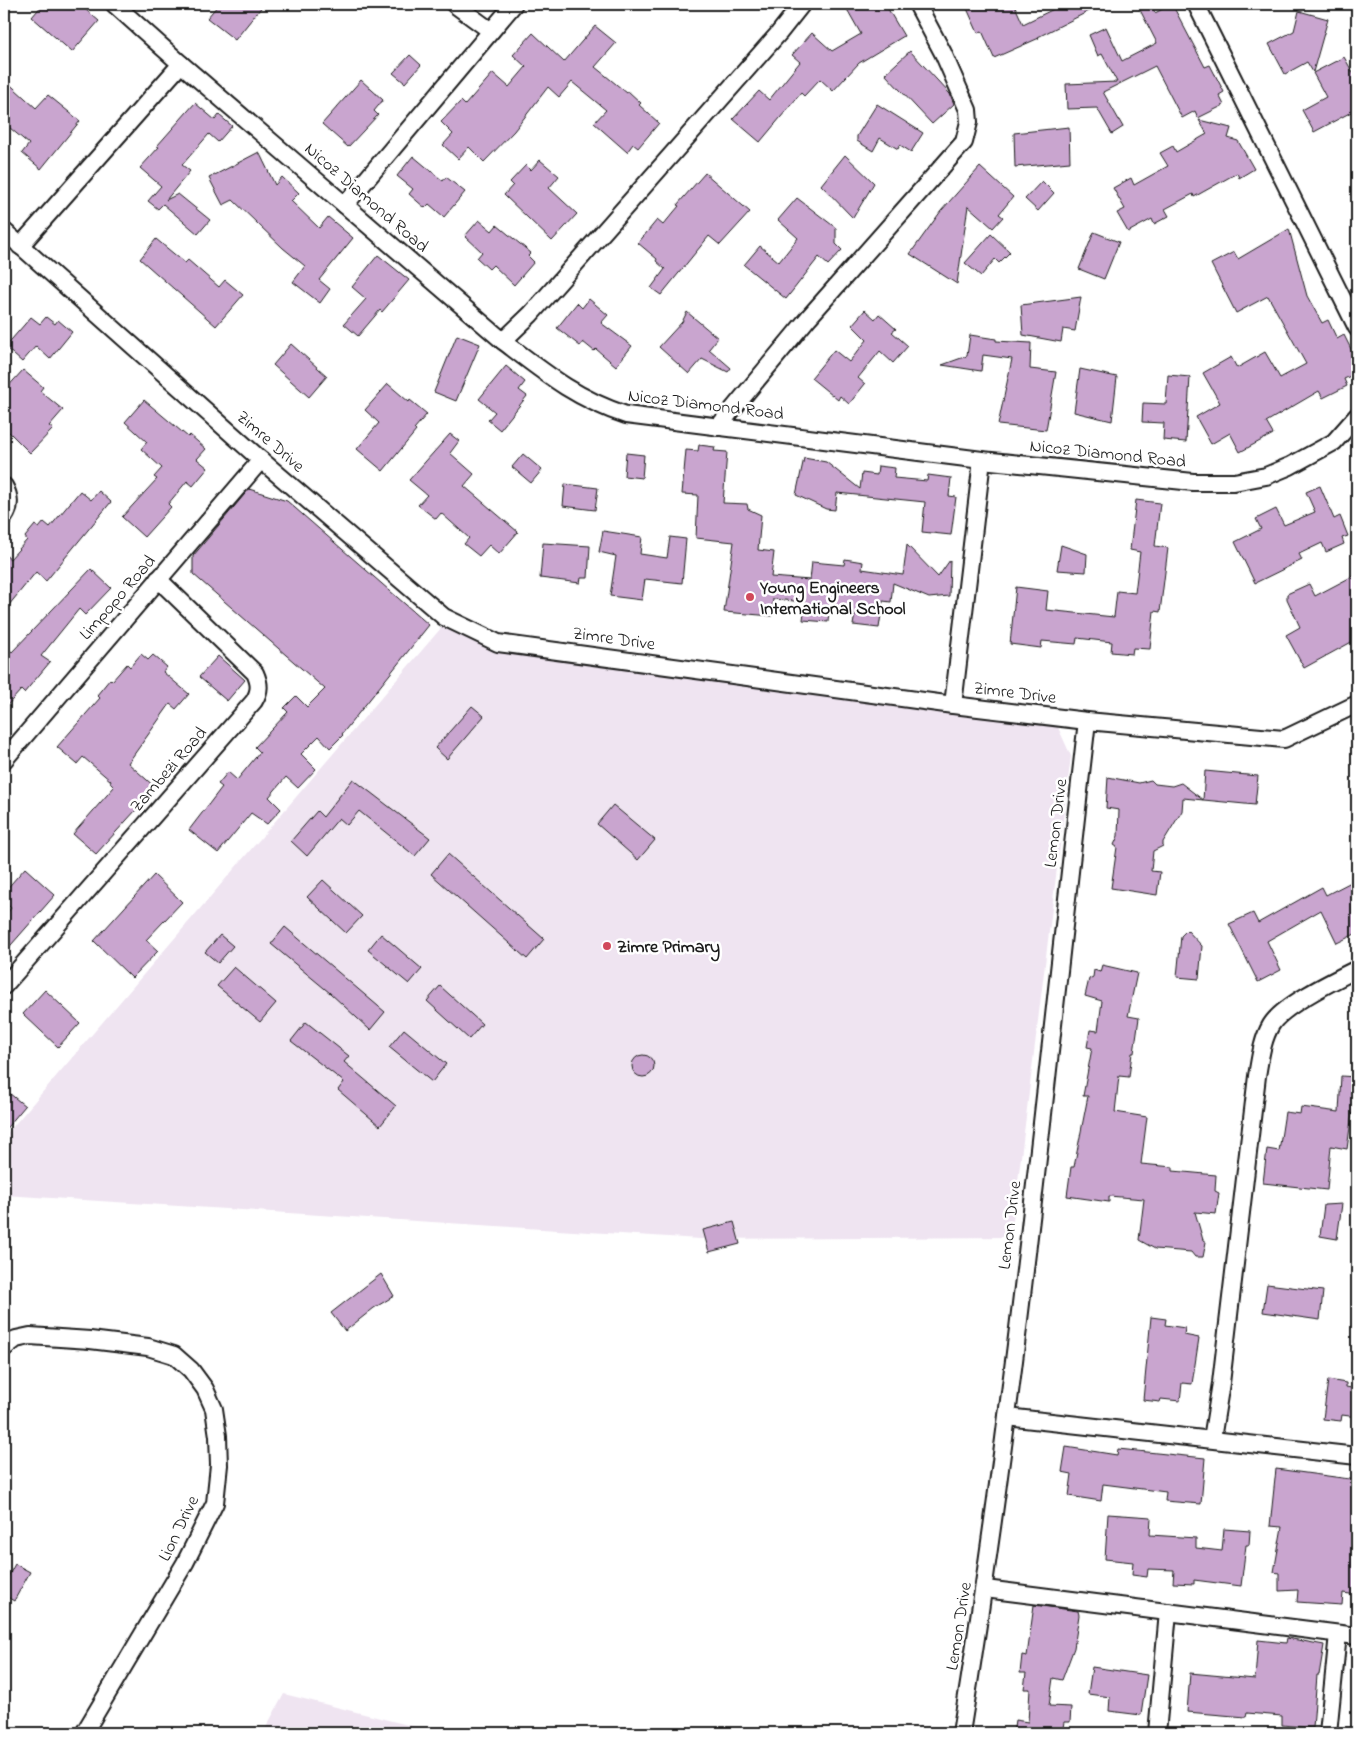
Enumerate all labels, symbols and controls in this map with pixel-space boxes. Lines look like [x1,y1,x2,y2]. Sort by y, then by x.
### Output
street label: Nicoz Diamond Road [298,137,433,260]
street label: Nicoz Diamond Road [626,384,785,428]
street label: Zimre Drive [230,405,310,480]
street label: Nicoz Diamond Road [1028,434,1187,476]
street label: Limpopo Road [74,550,163,647]
place label: Young Engineers International School [759,576,905,623]
marker: Young Engineers International School [744,591,756,603]
street label: Zimre Drive [571,621,658,659]
street label: Zimre Drive [972,676,1059,712]
street label: Zambezi Road [125,722,214,819]
street label: Lemon Drive [1039,777,1075,869]
place label: Zimre Primary [617,935,720,962]
marker: Zimre Primary [601,940,613,952]
street label: Lemon Drive [993,1179,1029,1271]
street label: Lion Drive [153,1491,207,1566]
street label: Lemon Drive [940,1579,980,1672]

